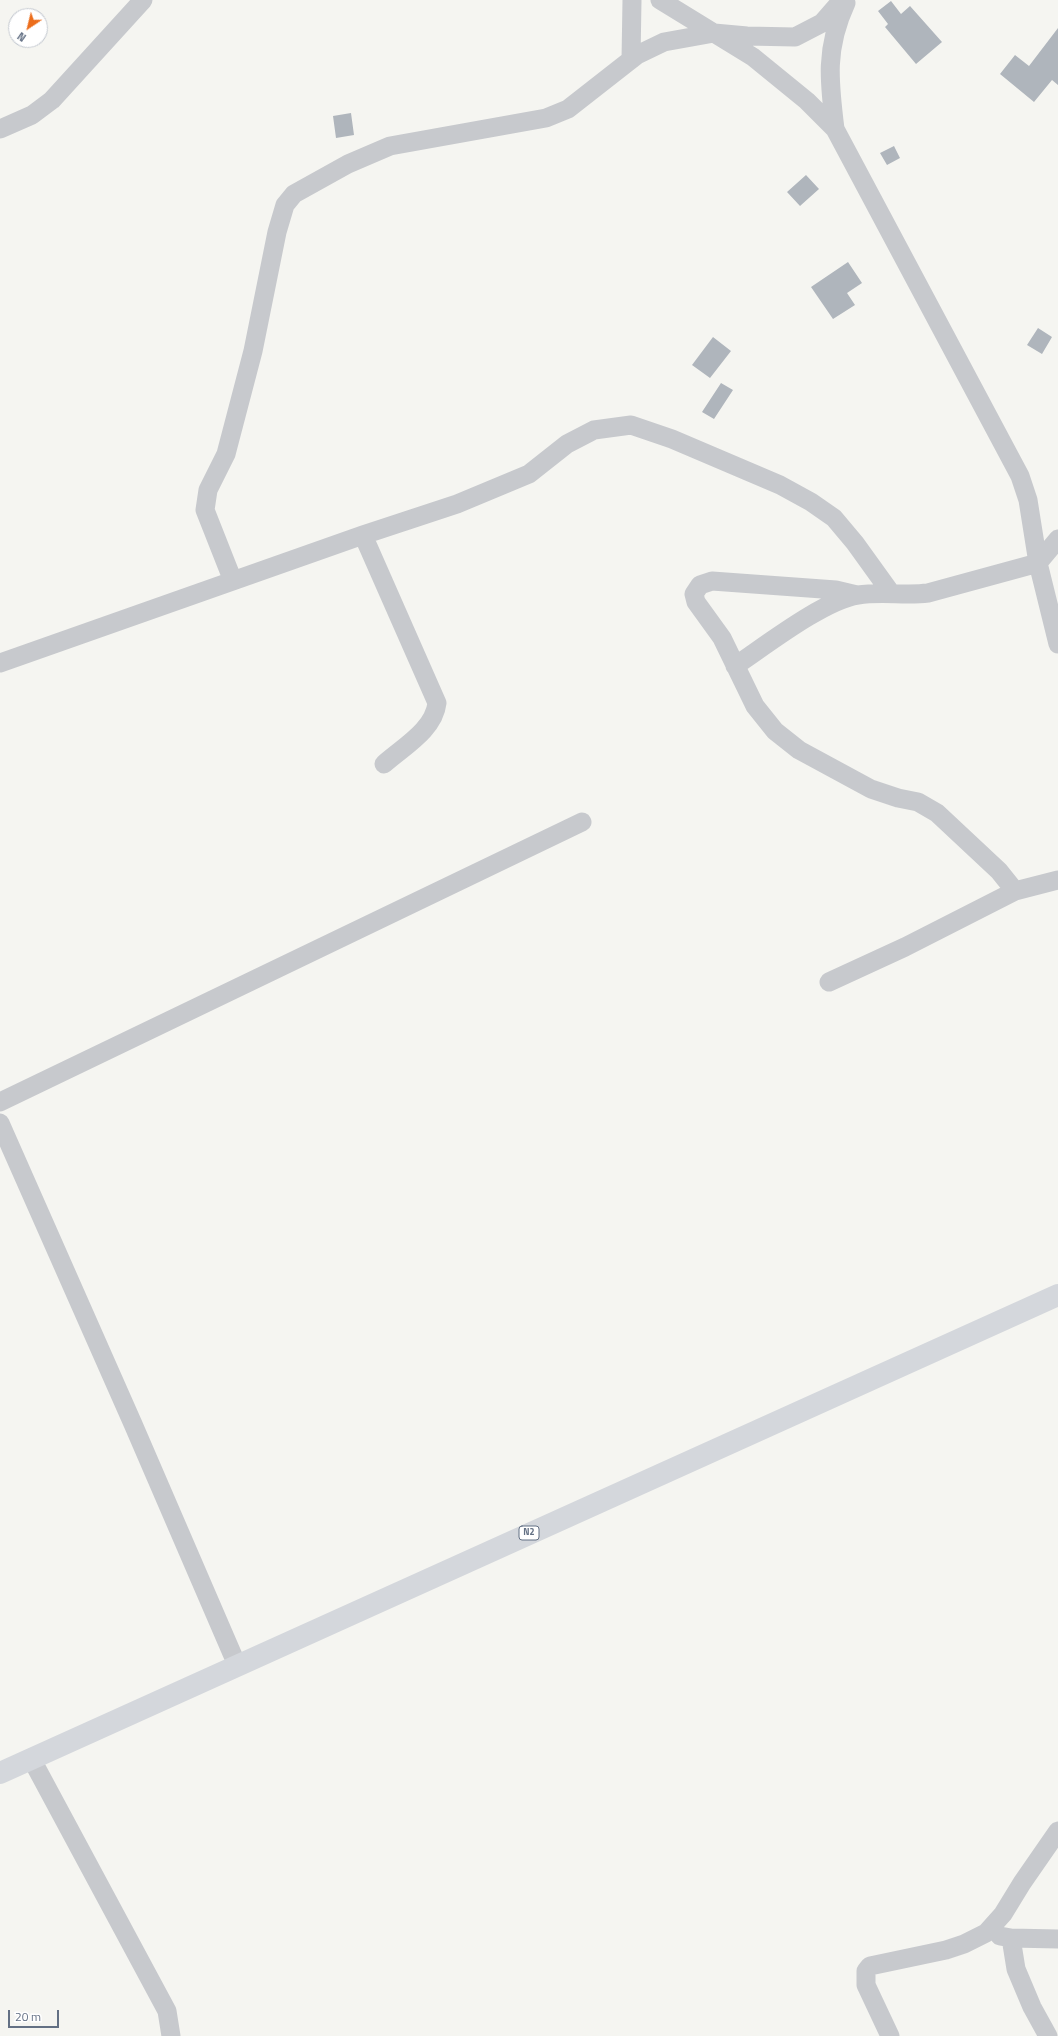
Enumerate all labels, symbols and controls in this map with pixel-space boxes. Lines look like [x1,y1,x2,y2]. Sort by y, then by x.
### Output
north arrow [8,8,48,48]
text: N [14,28,29,46]
road number: N2 [519,1526,539,1540]
scale bar [10,2002,61,2028]
text: 20 m [15,2007,41,2026]

